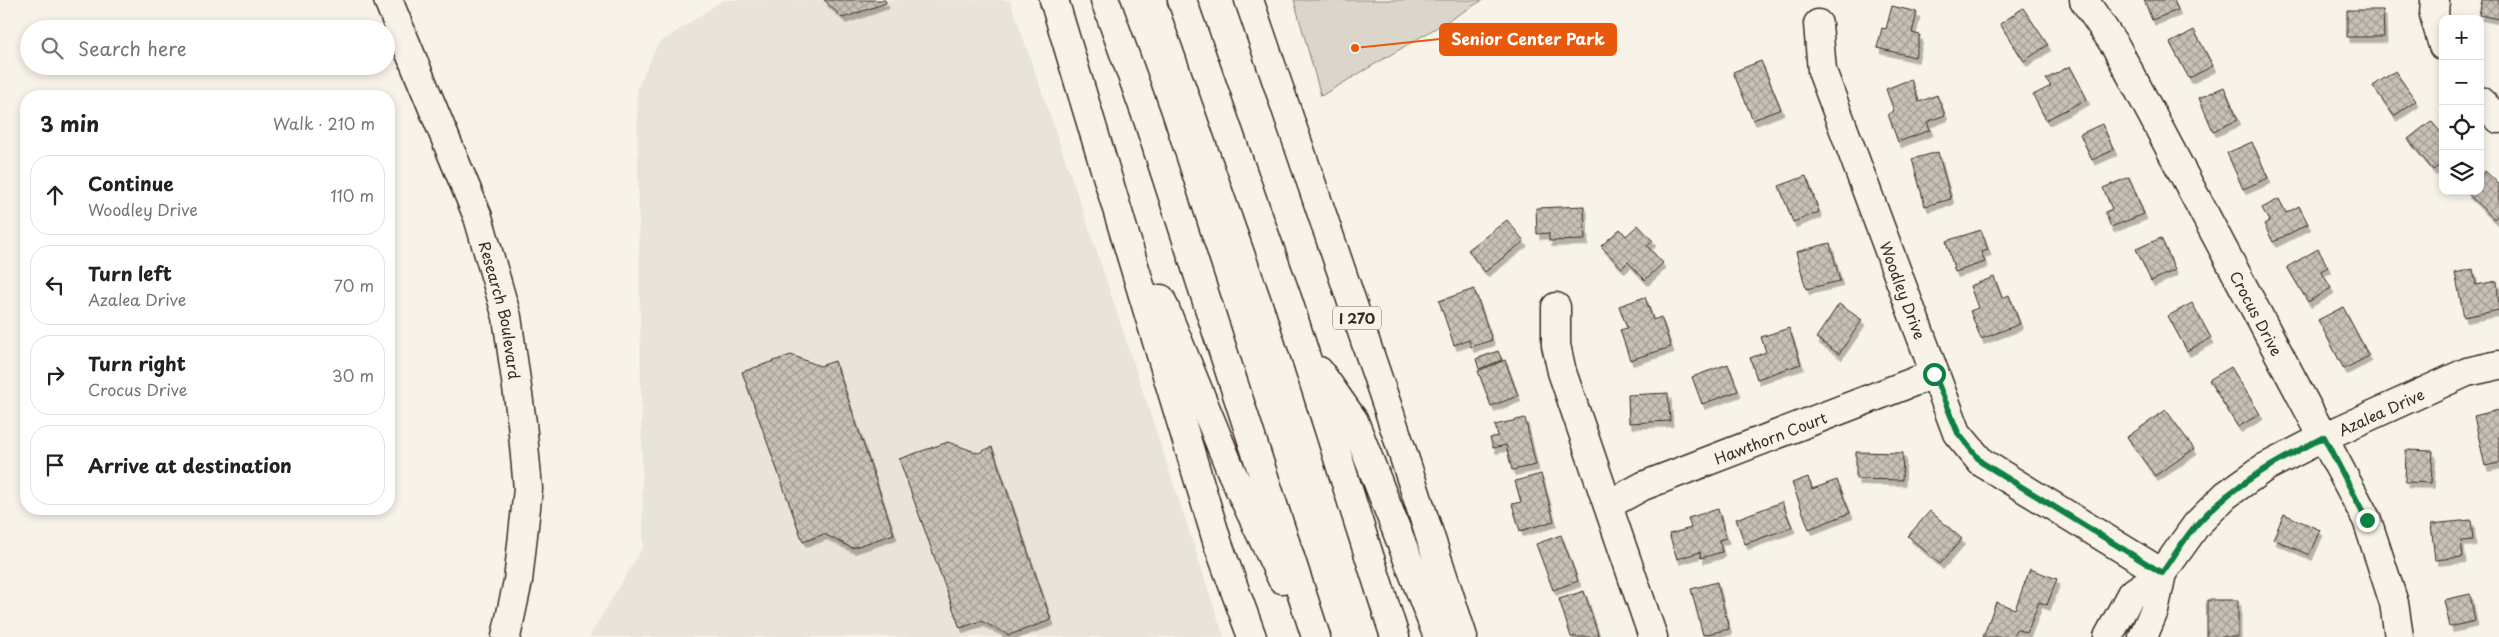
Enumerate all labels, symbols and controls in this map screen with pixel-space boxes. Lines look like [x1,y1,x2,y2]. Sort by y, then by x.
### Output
map controls [2439,15,2484,195]
button: + [2439,15,2484,60]
search box [20,20,395,75]
callout: Senior Center Park [1440,24,1616,55]
text: Senior Center Park [1451,26,1605,50]
icon: search [38,34,66,62]
text: Search here [78,34,187,62]
button: − [2439,60,2484,105]
button: locate [2439,105,2484,150]
text: 3 min [40,107,99,139]
text: Walk · 210 m [273,111,375,135]
button: layers [2439,150,2484,195]
text: Continue [88,169,174,197]
icon: ahead [41,181,69,209]
text: 110 m [331,183,374,207]
text: Woodley Drive [88,197,198,221]
street label: Research Boulevard [474,238,527,381]
street label: Woodley Drive [1875,238,1932,342]
text: Turn left [88,259,172,287]
street label: Crocus Drive [2225,266,2289,360]
icon: left [41,271,69,299]
text: 70 m [334,273,374,297]
text: Azalea Drive [88,287,186,311]
road number: I 270 [1333,306,1381,330]
text: Turn right [88,349,186,377]
icon: right [41,361,69,389]
text: 30 m [332,363,374,387]
route start [1923,363,1946,386]
text: Crocus Drive [88,377,187,401]
street label: Azalea Drive [2334,382,2428,441]
street label: Hawthorn Court [1710,405,1830,469]
icon: arrive [41,451,69,479]
text: Arrive at destination [88,451,292,479]
route end [2356,509,2379,532]

